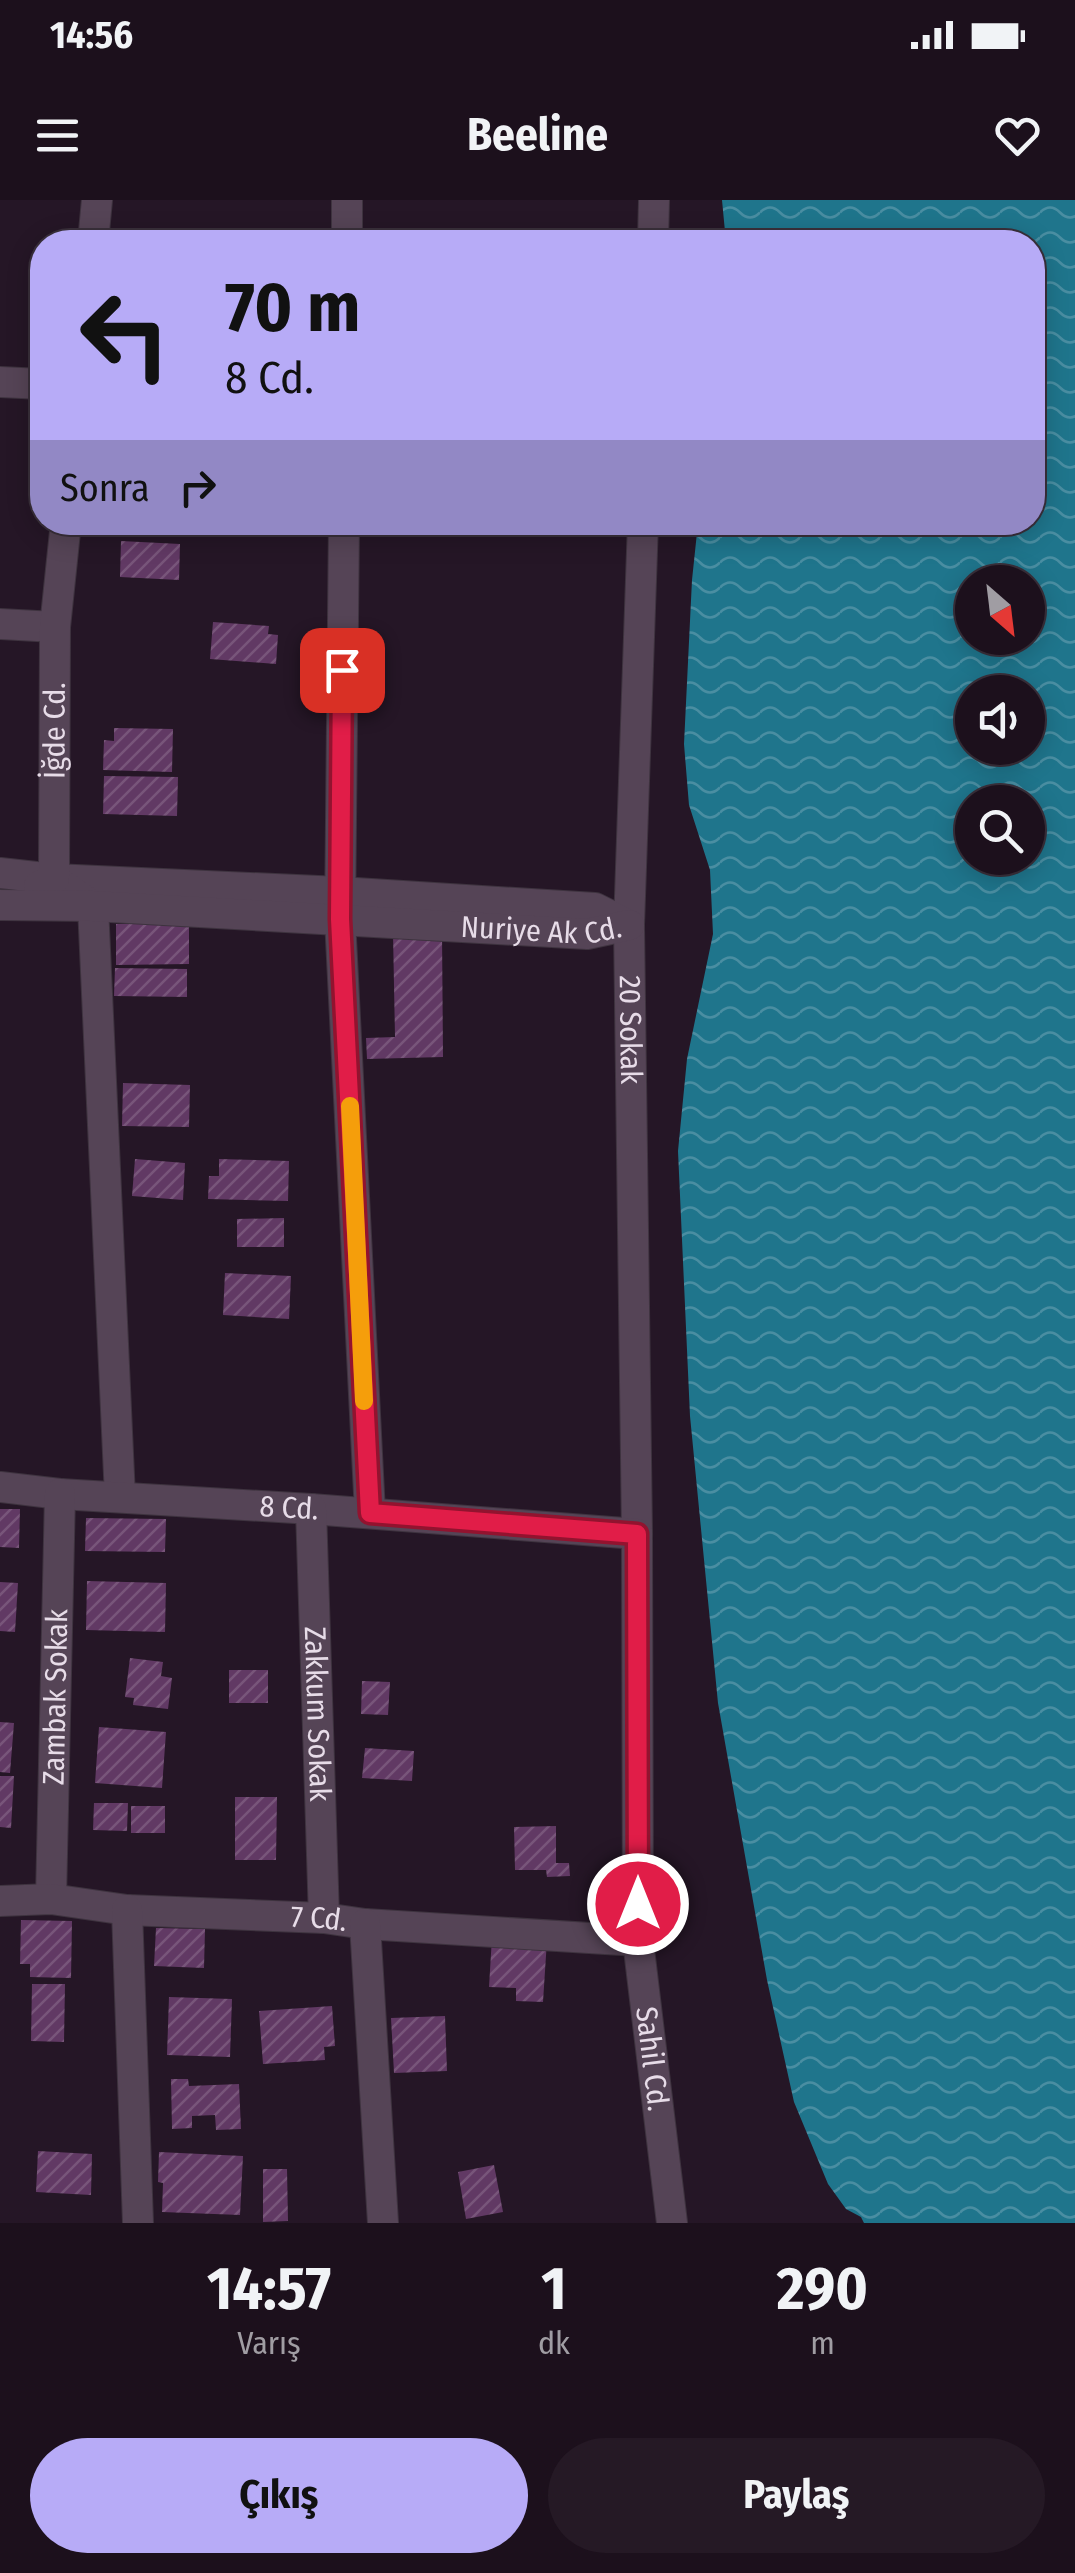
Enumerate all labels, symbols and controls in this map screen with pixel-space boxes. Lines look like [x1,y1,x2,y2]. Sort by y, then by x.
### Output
text: 14:56 [50,12,133,58]
icon: menu [30,108,85,163]
text: Beeline [467,108,608,162]
icon: heart [990,108,1045,163]
text: 70 m [225,266,360,350]
icon: left [60,270,190,400]
text: 8 Cd. [225,351,314,405]
icon: right [170,460,225,515]
text: Sonra [60,465,150,511]
north arrow [955,565,1045,655]
map controls [955,565,1045,875]
pin [300,628,385,713]
icon: arrive [315,643,370,698]
button: sound [955,675,1045,765]
street label: İğde Cd. [36,682,73,779]
button: search [955,785,1045,875]
street label: Nuriye Ak Cd. [460,909,625,952]
street label: 20 Sokak [612,975,649,1084]
street label: 8 Cd. [259,1488,320,1528]
street label: Zambak Sokak [36,1609,75,1785]
street label: Zakkum Sokak [297,1626,338,1802]
position arrow [586,1852,690,1956]
street label: 7 Cd. [290,1899,350,1939]
street label: Sahil Cd. [628,2005,676,2113]
text: 14:57 [207,2253,331,2325]
text: 1 [541,2253,567,2325]
text: 290 [777,2253,868,2325]
text: Varış [237,2324,301,2362]
text: dk [538,2324,570,2362]
text: m [810,2324,835,2362]
button: Çıkış [30,2438,528,2553]
button: Paylaş [548,2438,1045,2553]

